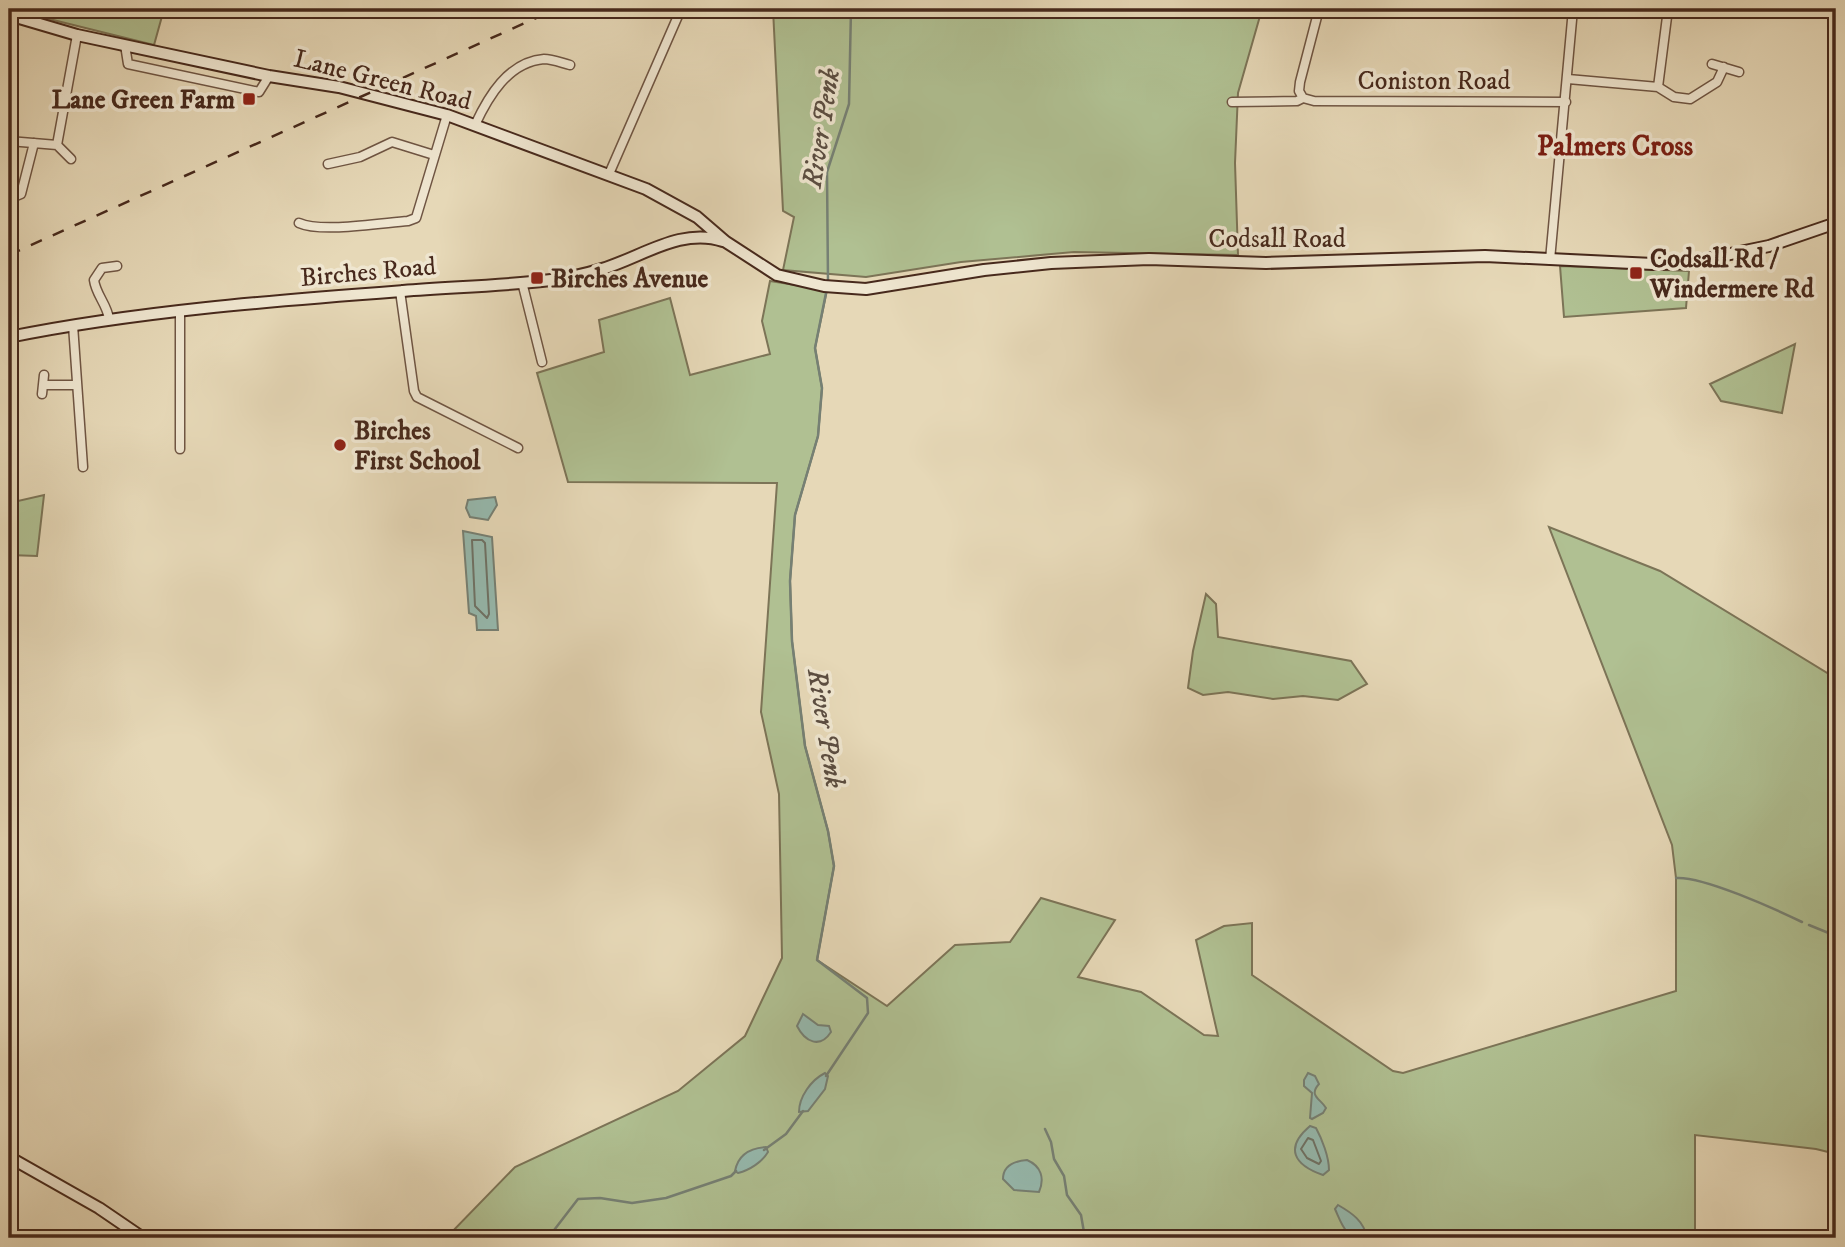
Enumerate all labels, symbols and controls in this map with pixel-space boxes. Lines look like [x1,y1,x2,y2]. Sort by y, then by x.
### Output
street label: Lane Green Road [290,42,475,118]
street label: Coniston Road [1358,65,1510,98]
water label: River Penk [795,66,848,192]
place label: Lane Green Farm [51,84,235,117]
marker: Lane Green Farm [241,91,257,107]
district label: Palmers Cross [1537,129,1694,164]
street label: Codsall Road [1208,223,1346,256]
place label: Codsall Rd / Windermere Rd [1649,243,1815,306]
street label: Birches Road [299,250,437,295]
place label: Birches Avenue [551,263,709,296]
marker: Codsall Rd / Windermere Rd [1628,265,1644,281]
marker: Birches Avenue [529,270,545,286]
place label: Birches First School [354,415,481,478]
marker: Birches First School [332,437,348,453]
water label: River Penk [799,665,852,791]

